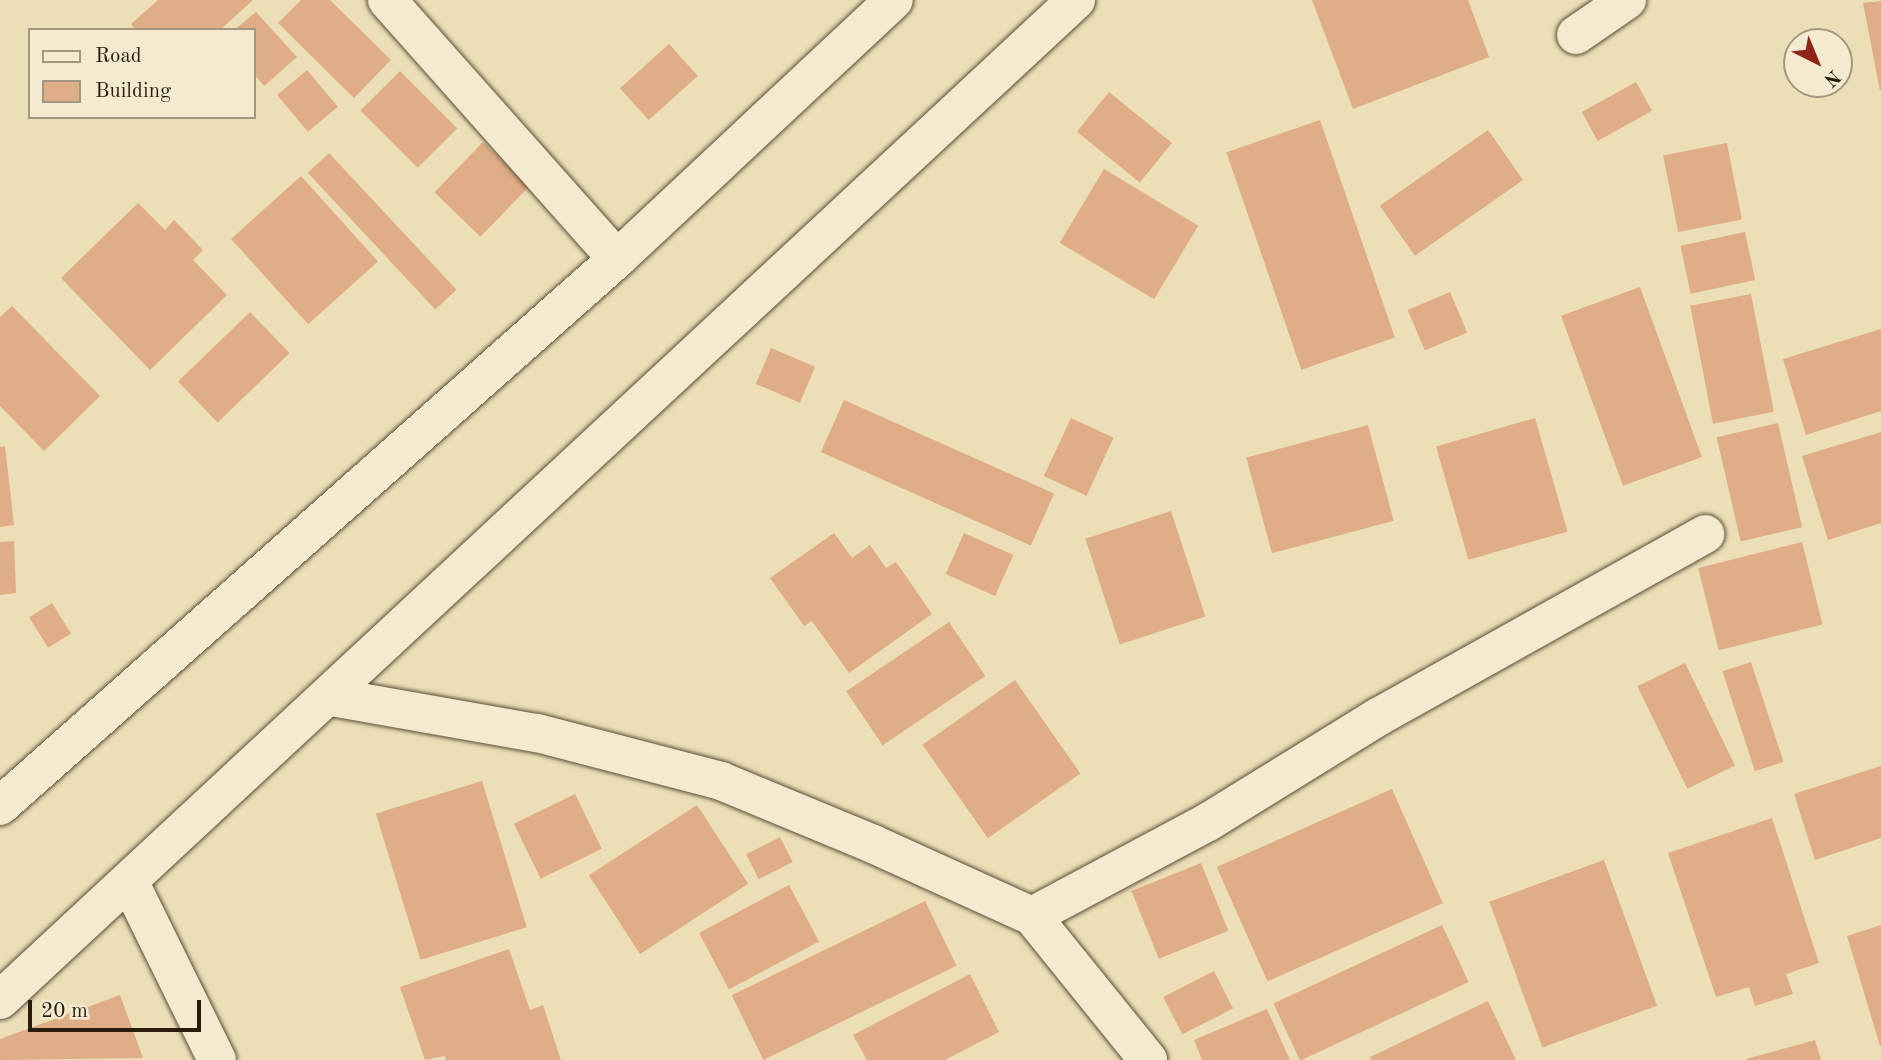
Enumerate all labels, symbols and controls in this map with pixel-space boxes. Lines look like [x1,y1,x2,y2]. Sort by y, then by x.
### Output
legend [28,28,256,119]
north arrow [1783,28,1853,98]
text: Road [95,46,142,67]
text: N [1820,65,1843,89]
text: Building [95,81,171,102]
scale bar [32,986,205,1030]
text: 20 m [41,1001,88,1022]

